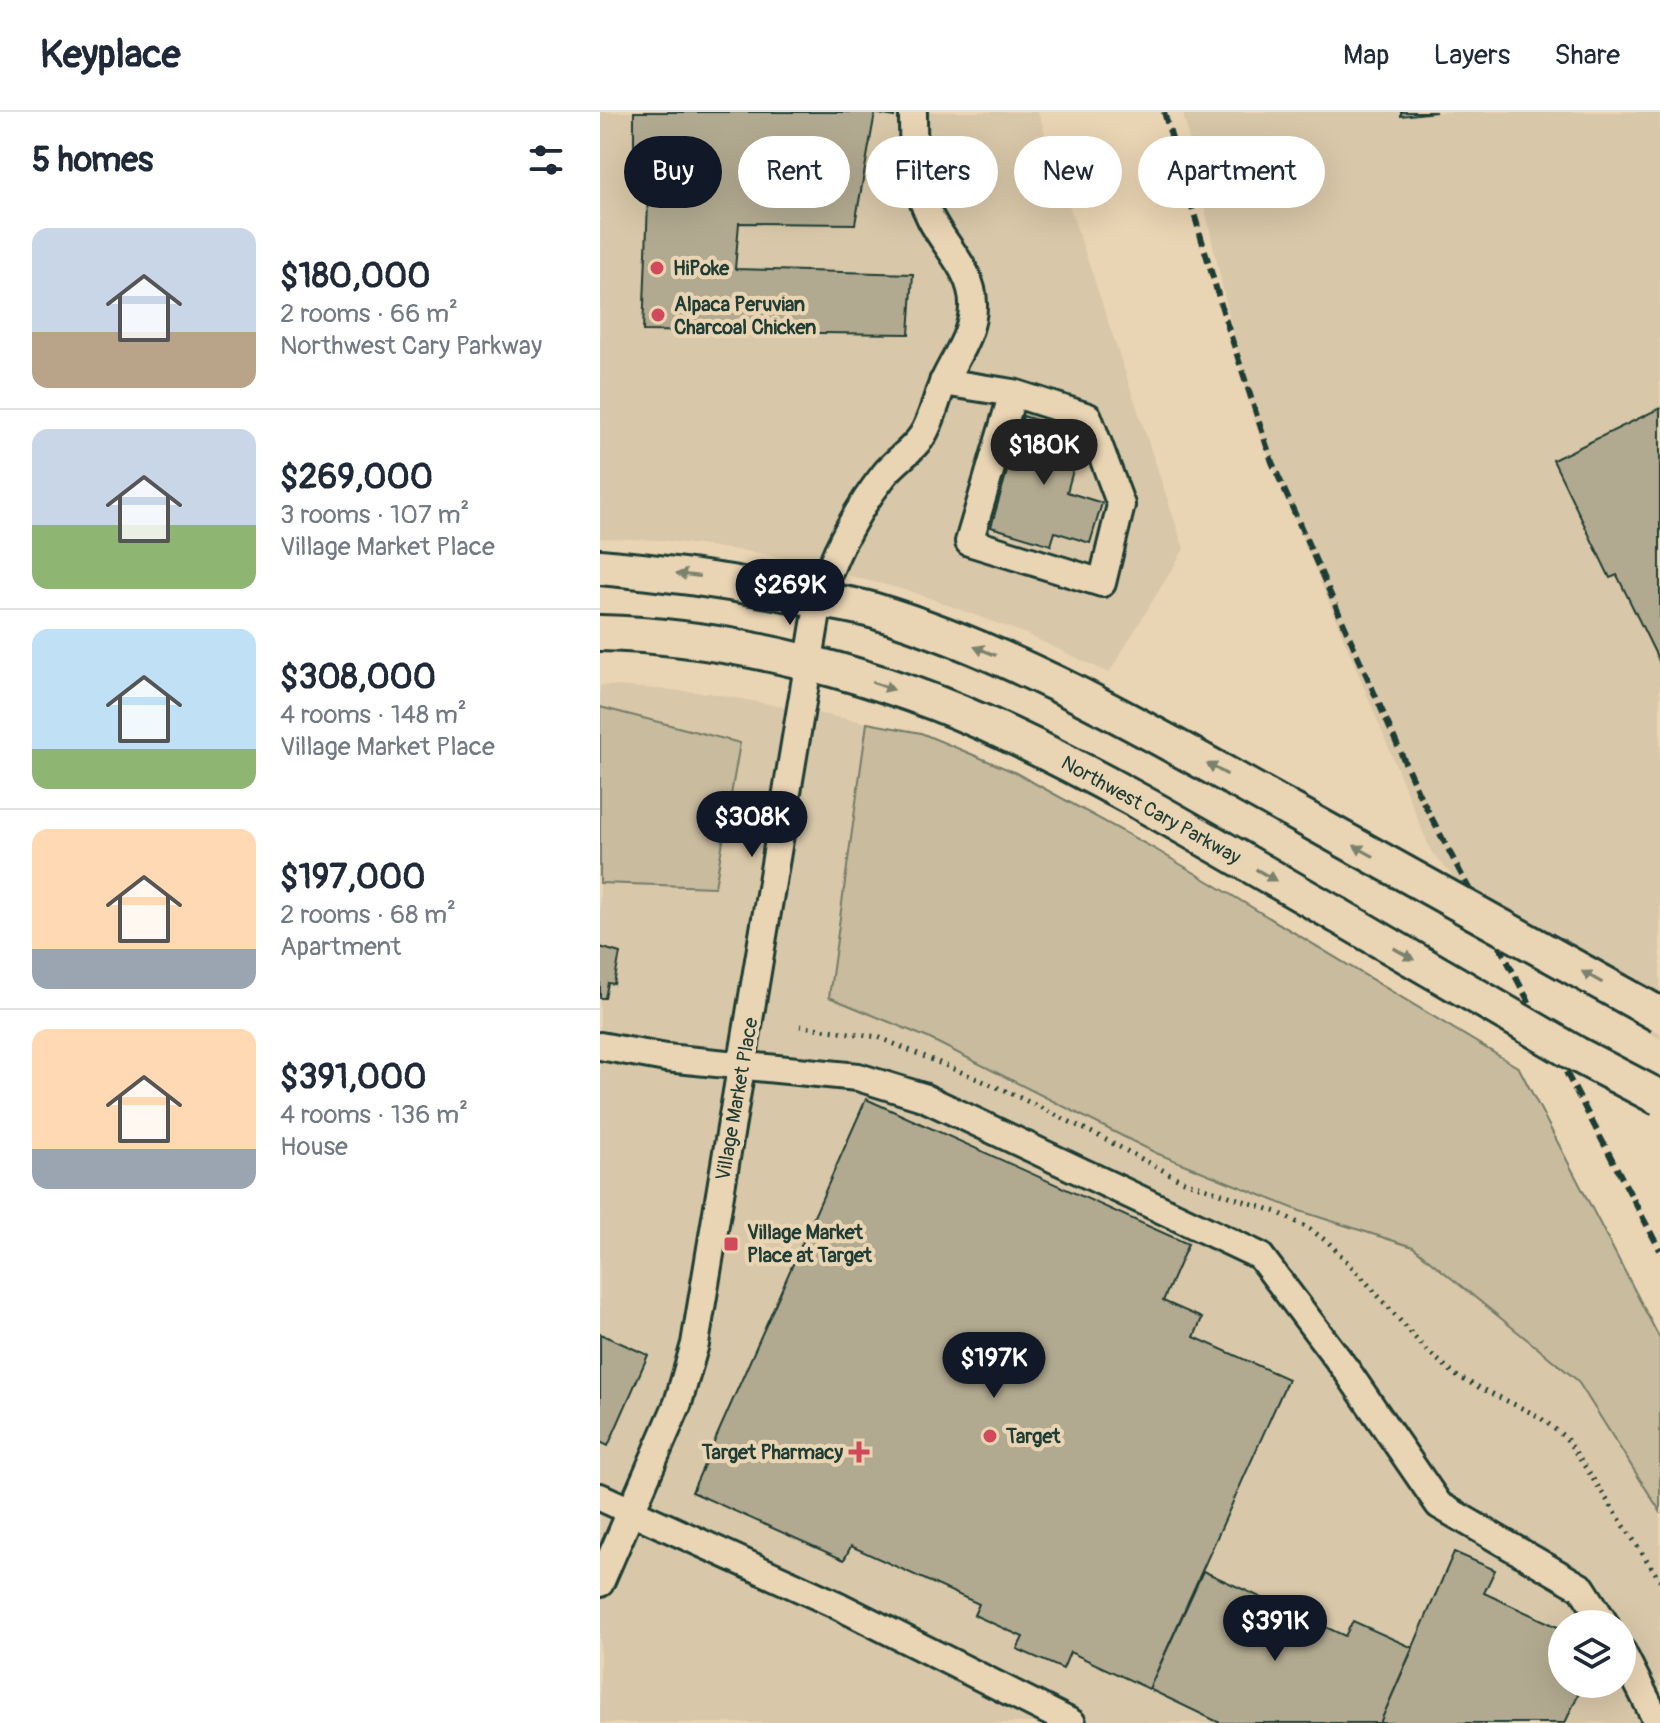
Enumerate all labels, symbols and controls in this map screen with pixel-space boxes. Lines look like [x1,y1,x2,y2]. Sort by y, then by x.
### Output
text: Keyplace [40,31,181,79]
text: Map [1343,38,1389,73]
text: Layers [1433,38,1510,73]
text: Share [1554,38,1620,73]
chip: Buy [624,136,722,208]
chip: Rent [738,136,850,208]
chip: Filters [866,136,998,208]
chip: New [1014,136,1122,208]
chip: Apartment [1138,136,1325,208]
icon: filters [524,138,568,182]
text: 5 homes [32,139,153,182]
text: $180,000 [280,255,430,298]
place label: HiPoke [673,256,730,281]
marker: HiPoke [648,259,666,277]
icon: home [96,260,192,356]
place label: Alpaca Peruvian Charcoal Chicken [674,292,816,340]
text: 2 rooms · 66 m² [280,298,458,330]
marker: Alpaca Peruvian Charcoal Chicken [649,306,667,324]
text: Northwest Cary Parkway [280,330,542,362]
pin: $180K [988,419,1100,487]
text: $180K [1009,429,1079,461]
text: $269,000 [280,456,433,499]
icon: home [96,461,192,557]
text: 3 rooms · 107 m² [280,499,469,531]
text: Village Market Place [280,531,495,563]
pin: $269K [734,559,846,627]
one-way arrow [675,568,700,581]
text: $269K [754,569,826,601]
one-way arrow [973,645,997,658]
text: $308,000 [280,656,436,699]
icon: home [96,661,192,757]
one-way arrow [872,680,896,693]
text: 4 rooms · 148 m² [280,699,467,731]
text: Village Market Place [280,731,495,763]
street label: Northwest Cary Parkway [1057,750,1246,870]
one-way arrow [1205,762,1228,776]
pin: $308K [696,791,808,859]
text: $308K [714,801,790,833]
one-way arrow [1353,844,1376,857]
text: $197,000 [280,856,426,899]
icon: home [96,861,192,957]
one-way arrow [1255,868,1277,882]
text: 2 rooms · 68 m² [280,899,456,931]
text: Apartment [280,931,401,963]
one-way arrow [1393,947,1415,961]
one-way arrow [1581,970,1603,984]
street label: Village Market Place [710,1015,764,1183]
text: $391,000 [280,1056,427,1099]
icon: home [96,1061,192,1157]
text: 4 rooms · 136 m² [280,1099,468,1131]
text: House [280,1131,348,1163]
place label: Village Market Place at Target [747,1220,873,1268]
marker: Village Market Place at Target [722,1235,740,1253]
pin: $197K [938,1332,1050,1400]
text: $197K [960,1342,1028,1374]
place label: Target [1005,1424,1061,1449]
marker: Target [981,1427,999,1445]
place label: Target Pharmacy [701,1440,843,1465]
marker: Target Pharmacy [850,1443,868,1461]
pin: $391K [1219,1595,1331,1663]
text: $391K [1241,1605,1309,1637]
map controls [1548,1610,1636,1698]
button: layers [1548,1610,1636,1698]

